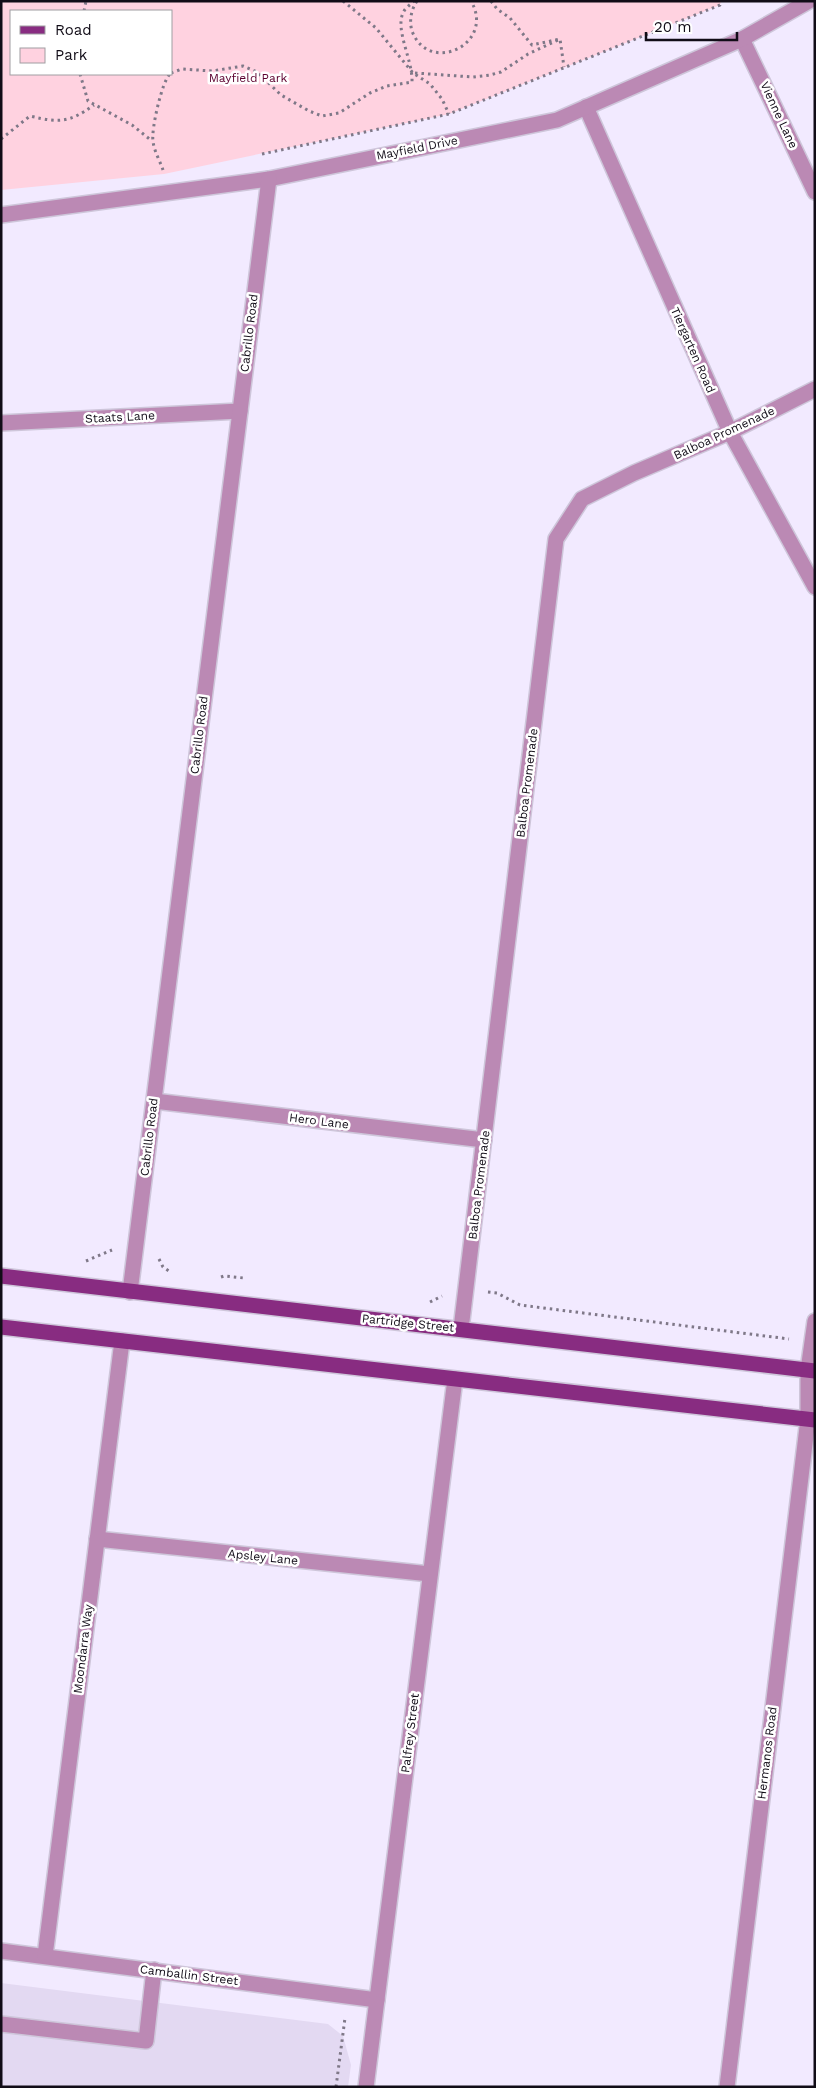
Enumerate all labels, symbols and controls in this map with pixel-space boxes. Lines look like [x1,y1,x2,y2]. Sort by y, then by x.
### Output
legend [10,10,172,75]
scale bar [646,10,737,42]
text: 20 m [654,18,692,36]
text: Road [55,21,92,39]
text: Park [55,46,88,64]
park label: Mayfield Park [209,71,288,85]
street label: Vienne Lane [757,79,801,151]
street label: Mayfield Drive [375,133,459,163]
street label: Cabrillo Road [237,293,261,373]
street label: Tiergarten Road [668,305,718,395]
street label: Balboa Promenade [671,403,777,463]
street label: Staats Lane [85,408,155,426]
street label: Cabrillo Road [187,695,211,775]
street label: Balboa Promenade [513,728,541,838]
street label: Cabrillo Road [137,1097,161,1177]
street label: Hero Lane [288,1110,350,1132]
street label: Balboa Promenade [465,1130,493,1240]
street label: Partridge Street [361,1311,455,1335]
street label: Apsley Lane [227,1546,299,1568]
street label: Moondarra Way [71,1603,96,1694]
street label: Palfrey Street [398,1692,422,1774]
street label: Hermanos Road [754,1706,780,1800]
street label: Camballin Street [139,1962,239,1988]

